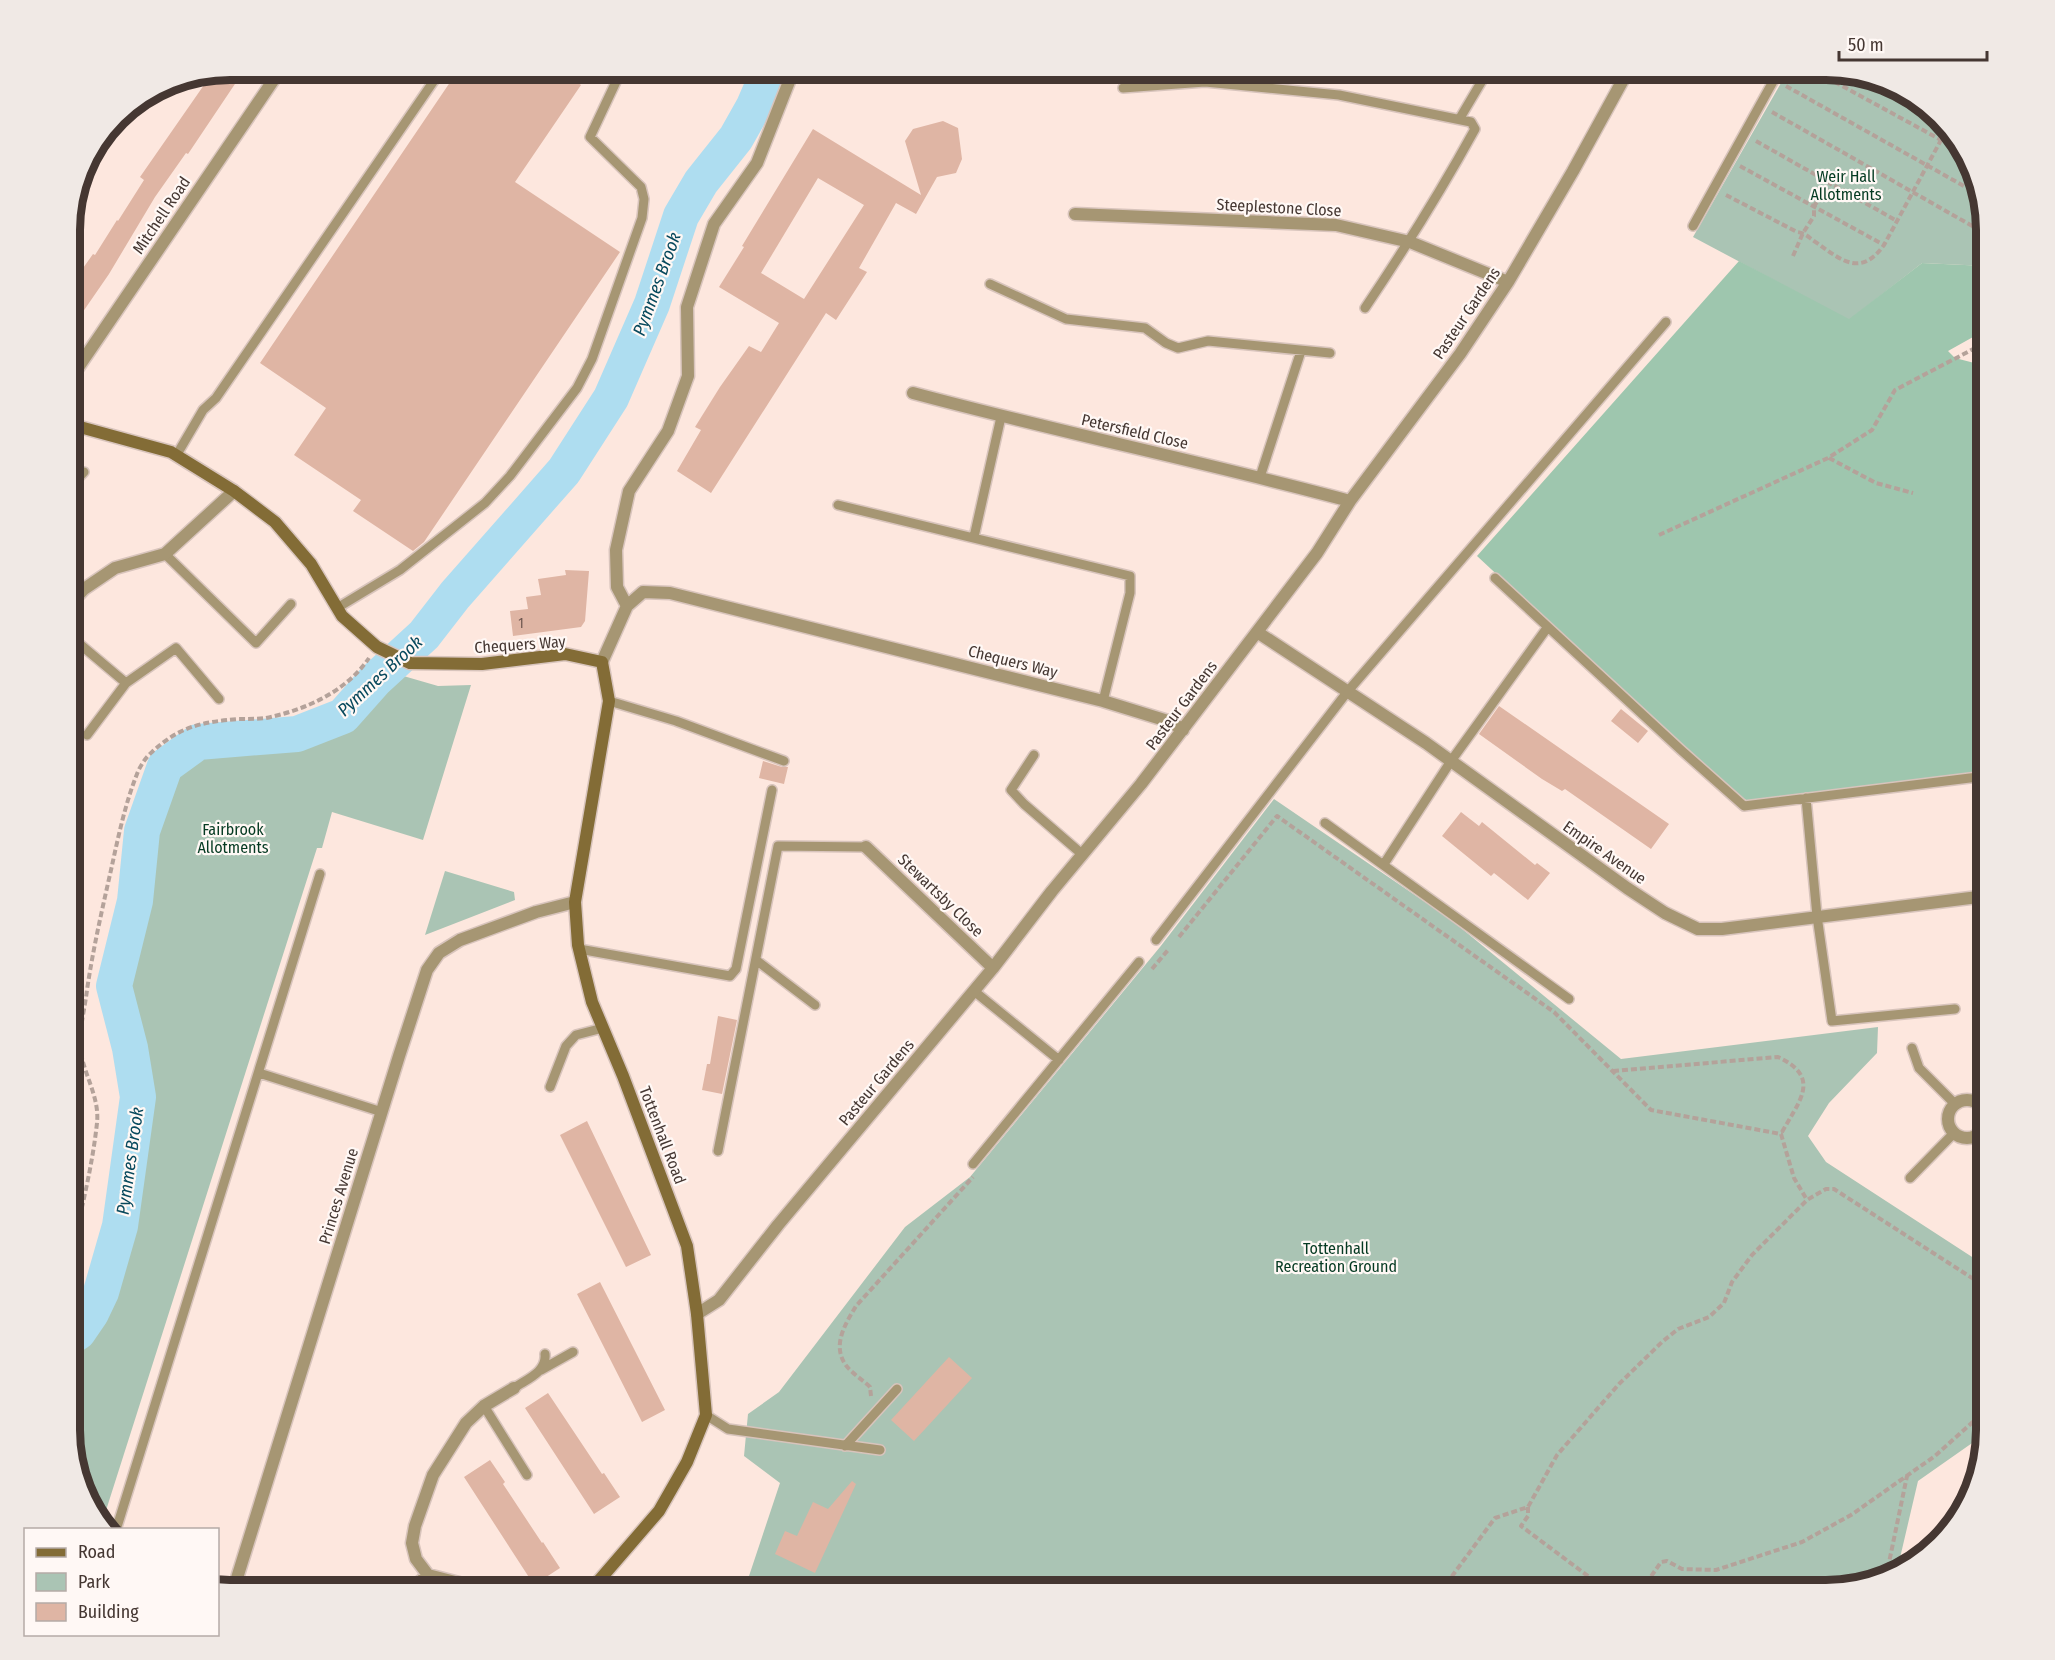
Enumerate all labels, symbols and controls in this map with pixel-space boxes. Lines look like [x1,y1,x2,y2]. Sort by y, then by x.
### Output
scale bar [1839,24,1988,62]
text: 50 m [1848,34,1884,56]
park label: Weir Hall Allotments [1810,167,1882,204]
street label: Mitchell Road [129,173,194,257]
street label: Steeplestone Close [1216,195,1342,220]
water label: Pymmes Brook [628,229,686,339]
street label: Pasteur Gardens [1429,264,1504,363]
street label: Petersfield Close [1080,410,1190,453]
house number: 1 [518,615,524,632]
water label: Pymmes Brook [333,631,427,721]
street label: Chequers Way [474,632,567,657]
street label: Chequers Way [966,641,1060,682]
street label: Pasteur Gardens [1142,657,1221,754]
street label: Empire Avenue [1560,817,1650,888]
park label: Fairbrook Allotments [197,820,269,857]
street label: Stewartsby Close [894,850,987,941]
street label: Pasteur Gardens [835,1035,918,1129]
street label: Tottenhall Road [635,1084,690,1187]
water label: Pymmes Brook [112,1106,148,1216]
street label: Princes Avenue [315,1146,362,1246]
park label: Tottenhall Recreation Ground [1275,1239,1397,1276]
legend [24,1528,219,1636]
text: Road [78,1541,115,1563]
text: Park [78,1571,111,1593]
text: Building [78,1601,139,1623]

